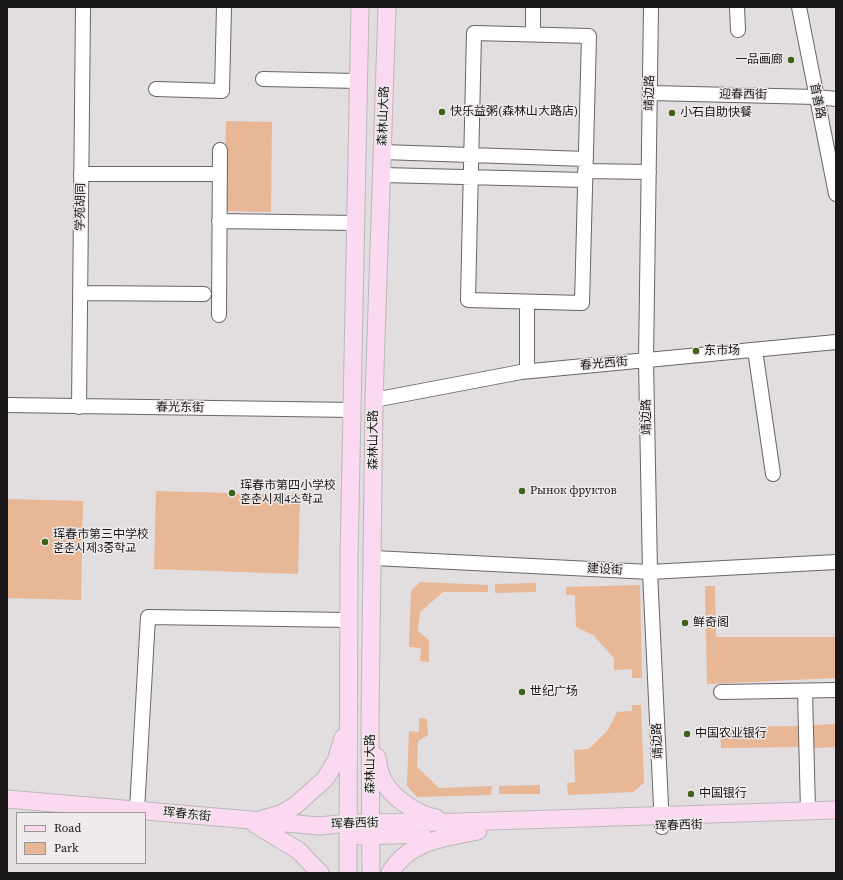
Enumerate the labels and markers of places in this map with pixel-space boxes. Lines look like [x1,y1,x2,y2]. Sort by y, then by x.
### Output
place label: 一品画廊 [735,53,783,67]
marker: 一品画廊 [786,55,796,65]
place label: 快乐益粥(森林山大路店) [450,105,578,119]
place label: 小石自助快餐 [680,106,752,120]
marker: 快乐益粥(森林山大路店) [437,107,447,117]
marker: 小石自助快餐 [667,108,677,118]
place label: 东市场 [704,344,740,358]
marker: 东市场 [691,346,701,356]
place label: 珲春市第四小学校 훈춘시제4소학교 [240,479,336,507]
place label: Рынок фруктов [530,484,617,498]
marker: Рынок фруктов [517,486,527,496]
marker: 珲春市第四小学校 훈춘시제4소학교 [227,488,237,498]
place label: 珲春市第三中学校 훈춘시제3중학교 [53,528,149,556]
marker: 珲春市第三中学校 훈춘시제3중학교 [40,537,50,547]
place label: 鲜奇阁 [693,616,729,630]
marker: 鲜奇阁 [680,618,690,628]
place label: 世纪广场 [530,685,578,699]
marker: 世纪广场 [517,687,527,697]
place label: 中国农业银行 [695,727,767,741]
marker: 中国农业银行 [682,729,692,739]
place label: 中国银行 [699,787,747,801]
marker: 中国银行 [686,789,696,799]

